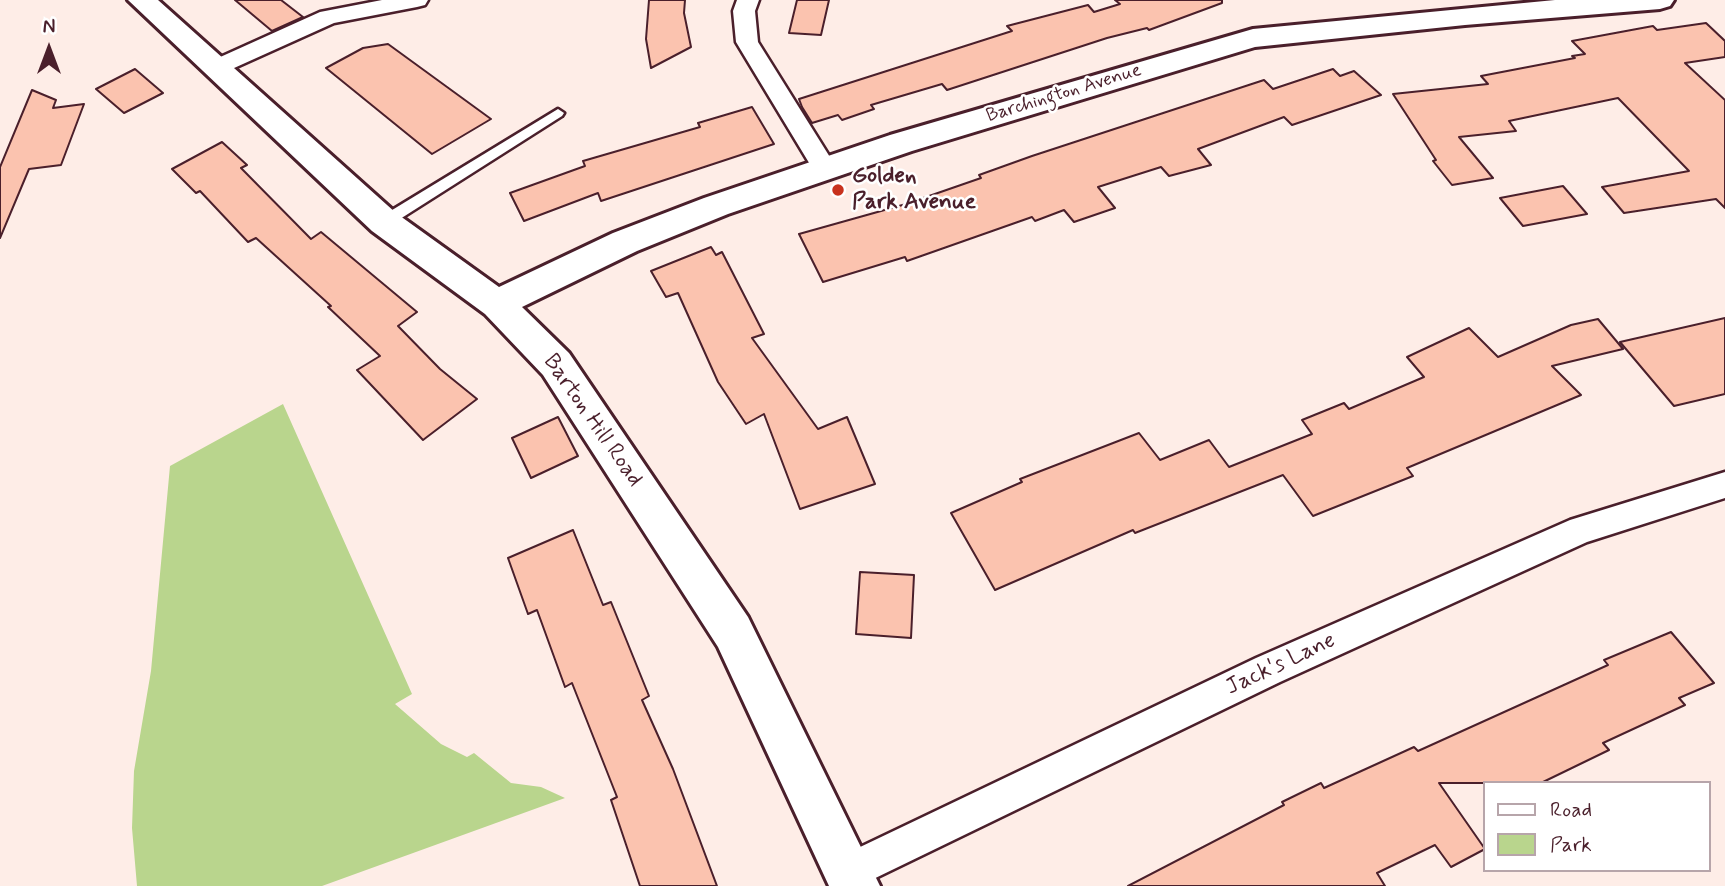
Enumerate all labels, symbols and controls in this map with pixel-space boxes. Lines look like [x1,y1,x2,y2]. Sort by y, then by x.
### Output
north arrow [14,14,84,84]
text: N [43,15,55,40]
street label: Barchington Avenue [984,60,1144,128]
place label: Golden Park Avenue [852,163,976,217]
marker: Golden Park Avenue [830,182,846,198]
street label: Barton Hill Road [536,349,648,493]
street label: Jack's Lane [1222,628,1340,702]
legend [1484,781,1711,872]
text: Road [1550,796,1592,824]
text: Park [1550,831,1592,859]

